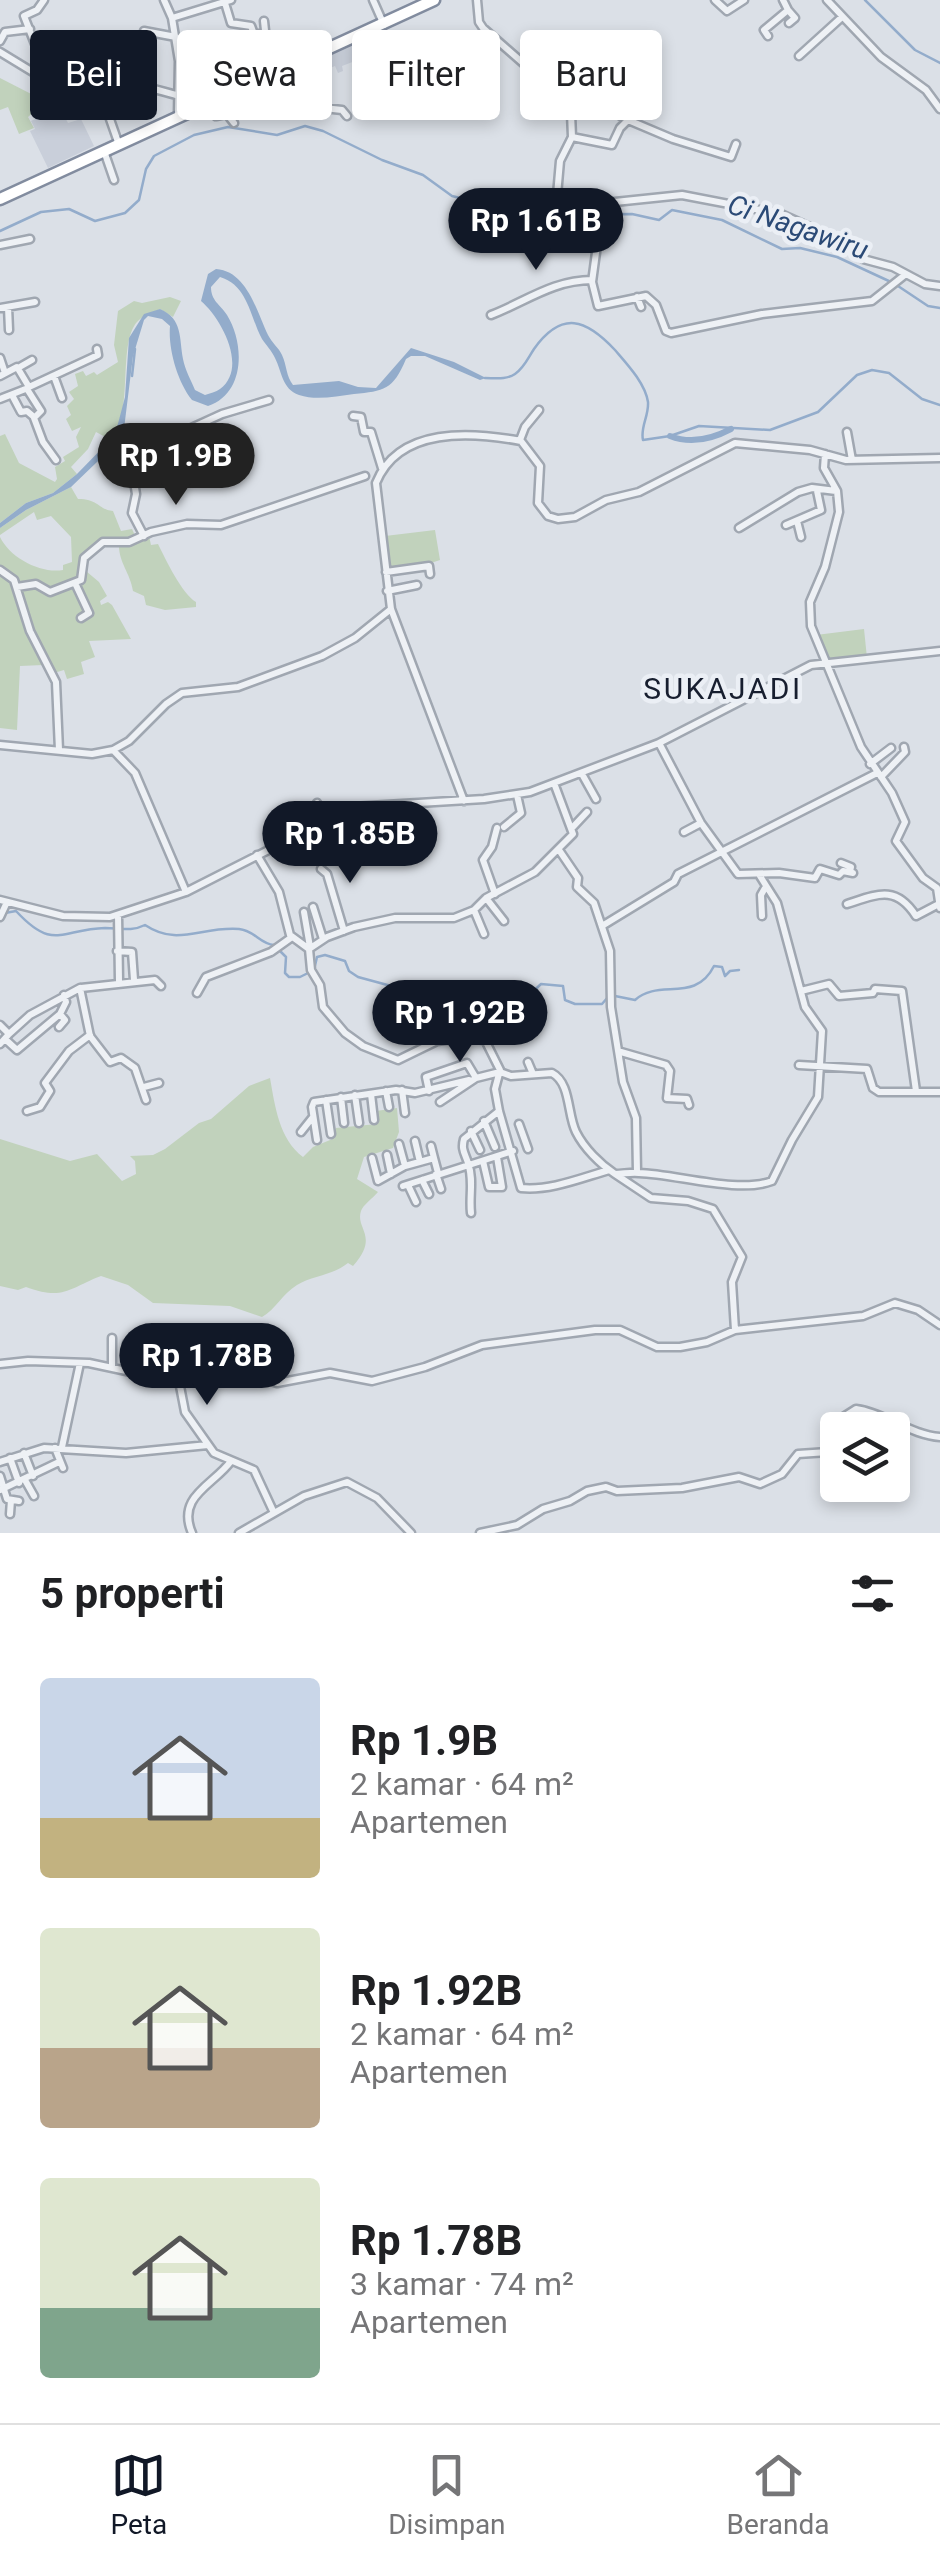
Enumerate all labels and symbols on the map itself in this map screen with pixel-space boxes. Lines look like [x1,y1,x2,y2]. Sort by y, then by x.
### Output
pin: Rp 1.61B [433,188,639,273]
water label: Ci Nagawiru [723,188,873,266]
pin: Rp 1.9B [84,423,268,508]
district label: SUKAJADI [643,671,803,706]
pin: Rp 1.85B [247,801,453,886]
pin: Rp 1.92B [357,980,563,1065]
pin: Rp 1.78B [104,1323,310,1408]

